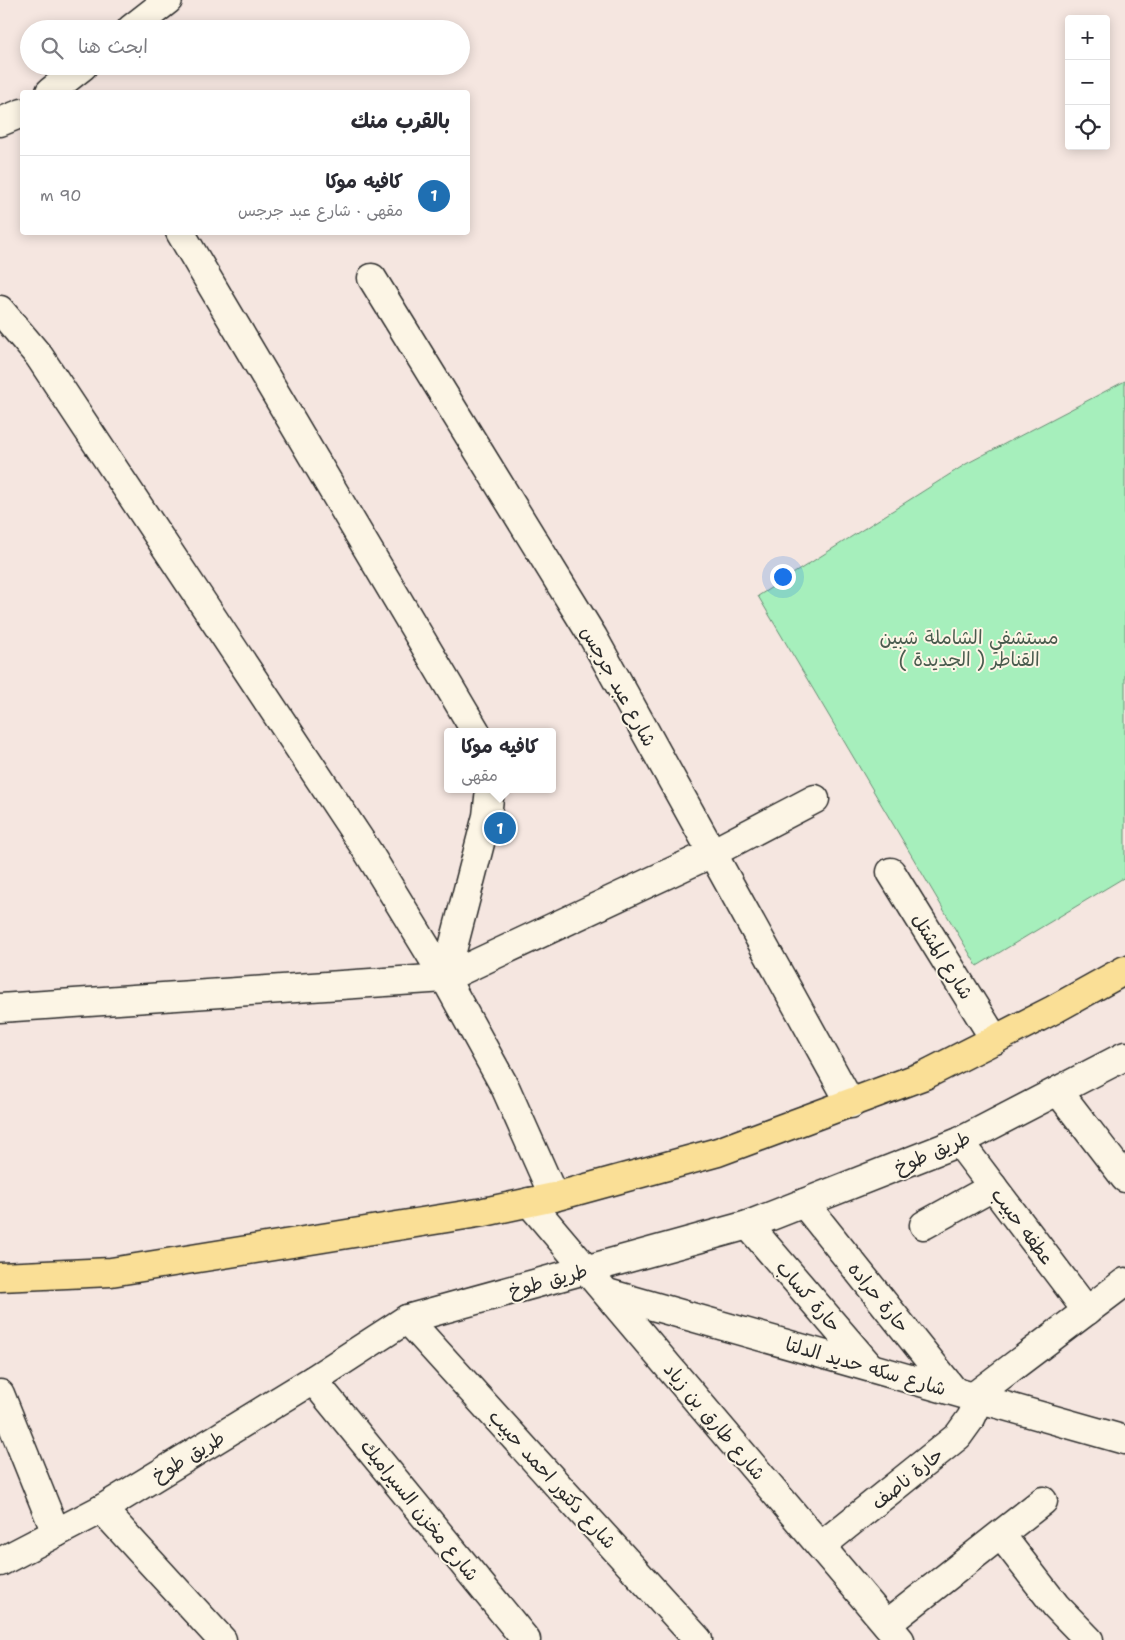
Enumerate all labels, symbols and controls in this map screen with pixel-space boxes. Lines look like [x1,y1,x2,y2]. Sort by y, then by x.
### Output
map controls [1065,15,1110,150]
button: + [1065,15,1110,60]
search box [20,20,470,75]
icon: search [38,34,66,62]
text: ابحث هنا [78,34,148,59]
button: − [1065,60,1110,105]
button: locate [1065,105,1110,150]
text: بالقرب منك [351,107,450,135]
text: كافيه موكا [326,169,403,194]
text: 90 m [40,185,81,206]
text: 1 [430,185,438,206]
text: مقهى · شارع عبد جرجس [238,200,403,221]
your location [770,564,796,590]
street label: شارع عبد جرجس [574,621,662,752]
park label: مستشفي الشاملة شبين القناطر ( الجديدة ) [879,625,1059,672]
popup [444,728,556,793]
text: كافيه موكا [461,734,539,759]
text: مقهى [461,765,498,786]
pin: 1 [484,809,516,847]
street label: شارع المشتل [905,908,979,1005]
street label: طريق طوخ [890,1125,974,1180]
street label: عطفه حبيب [986,1183,1060,1270]
street label: حارة كساب [771,1255,847,1337]
street label: حارة حراده [842,1257,915,1338]
street label: طريق طوخ [506,1258,590,1303]
street label: شارع سكه حديد الدلتا [782,1332,949,1402]
street label: شارع طارق بن زياد [657,1357,771,1486]
street label: شارع دكتور احمد حبيب [483,1404,622,1555]
street label: طريق طوخ [147,1425,229,1488]
street label: شارع مخزن السيراميك [354,1434,484,1587]
street label: حارة ناصف [866,1442,949,1515]

